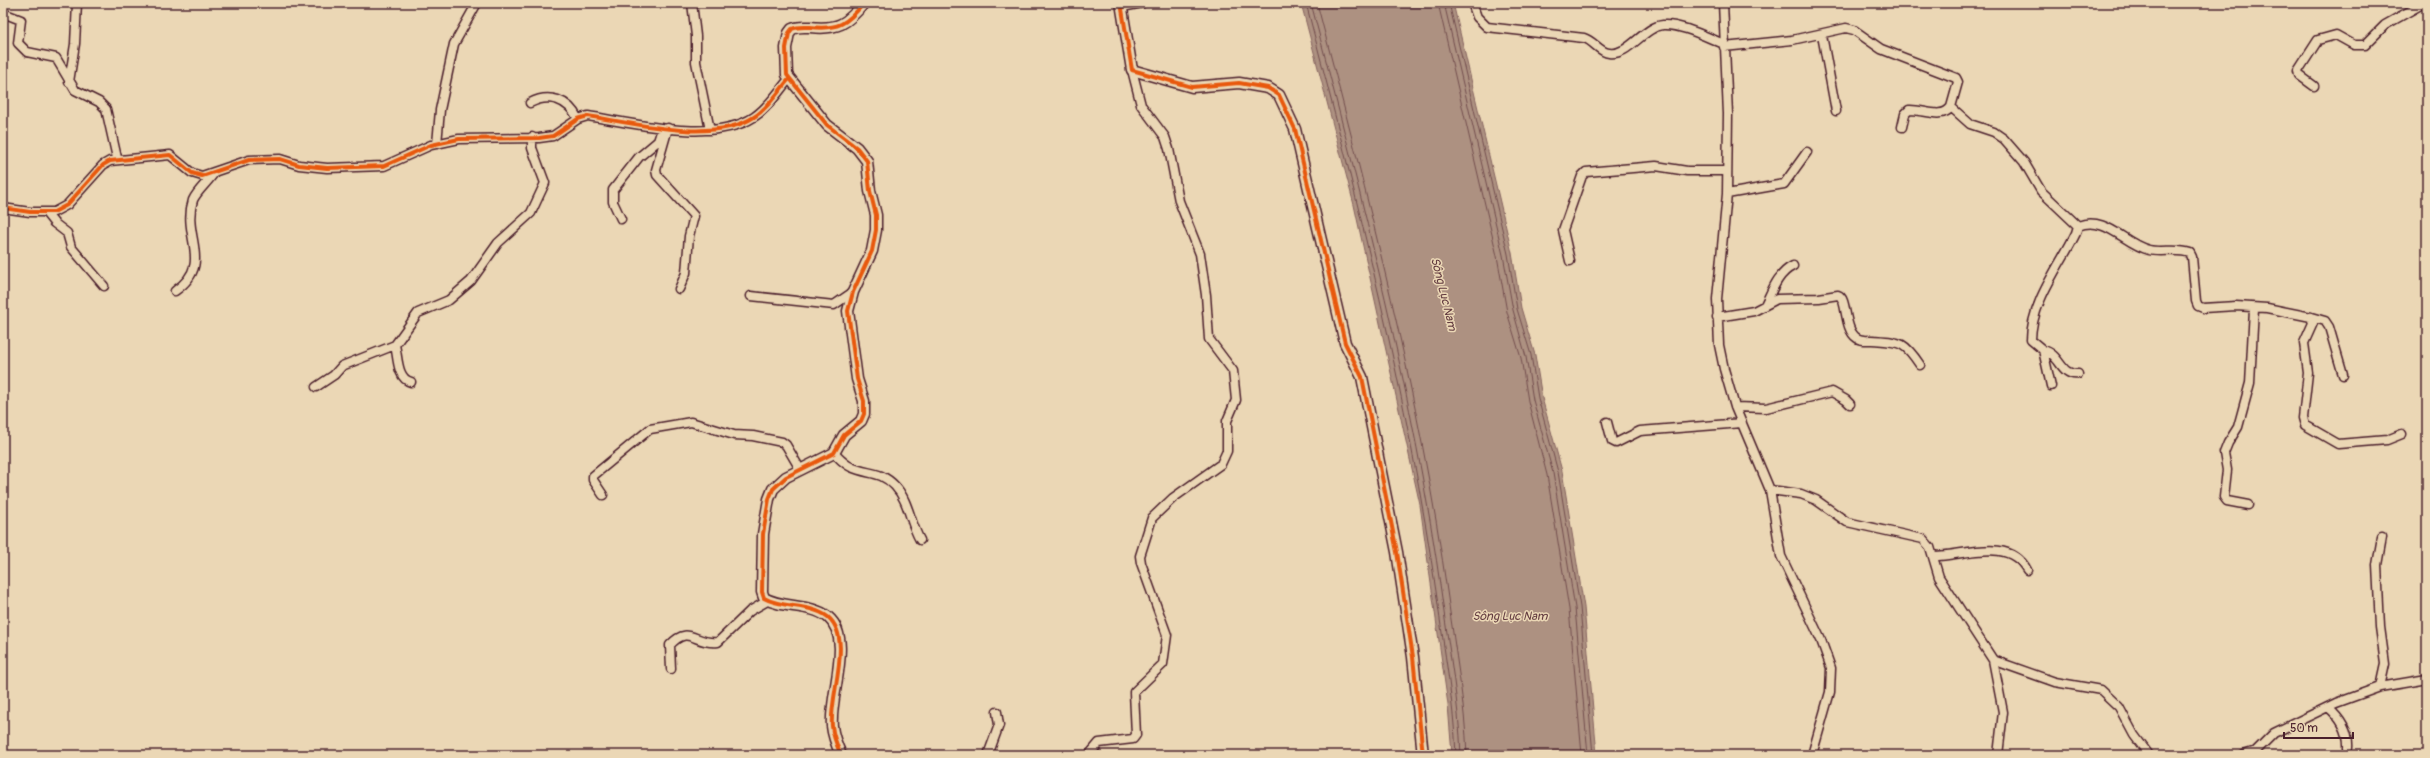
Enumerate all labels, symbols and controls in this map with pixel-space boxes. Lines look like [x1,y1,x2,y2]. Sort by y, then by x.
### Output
water label: Sông Lục Nam [1427,256,1460,334]
water label: Sông Lục Nam [1473,609,1549,624]
scale bar [2284,714,2353,740]
text: 50 m [2290,721,2318,736]

